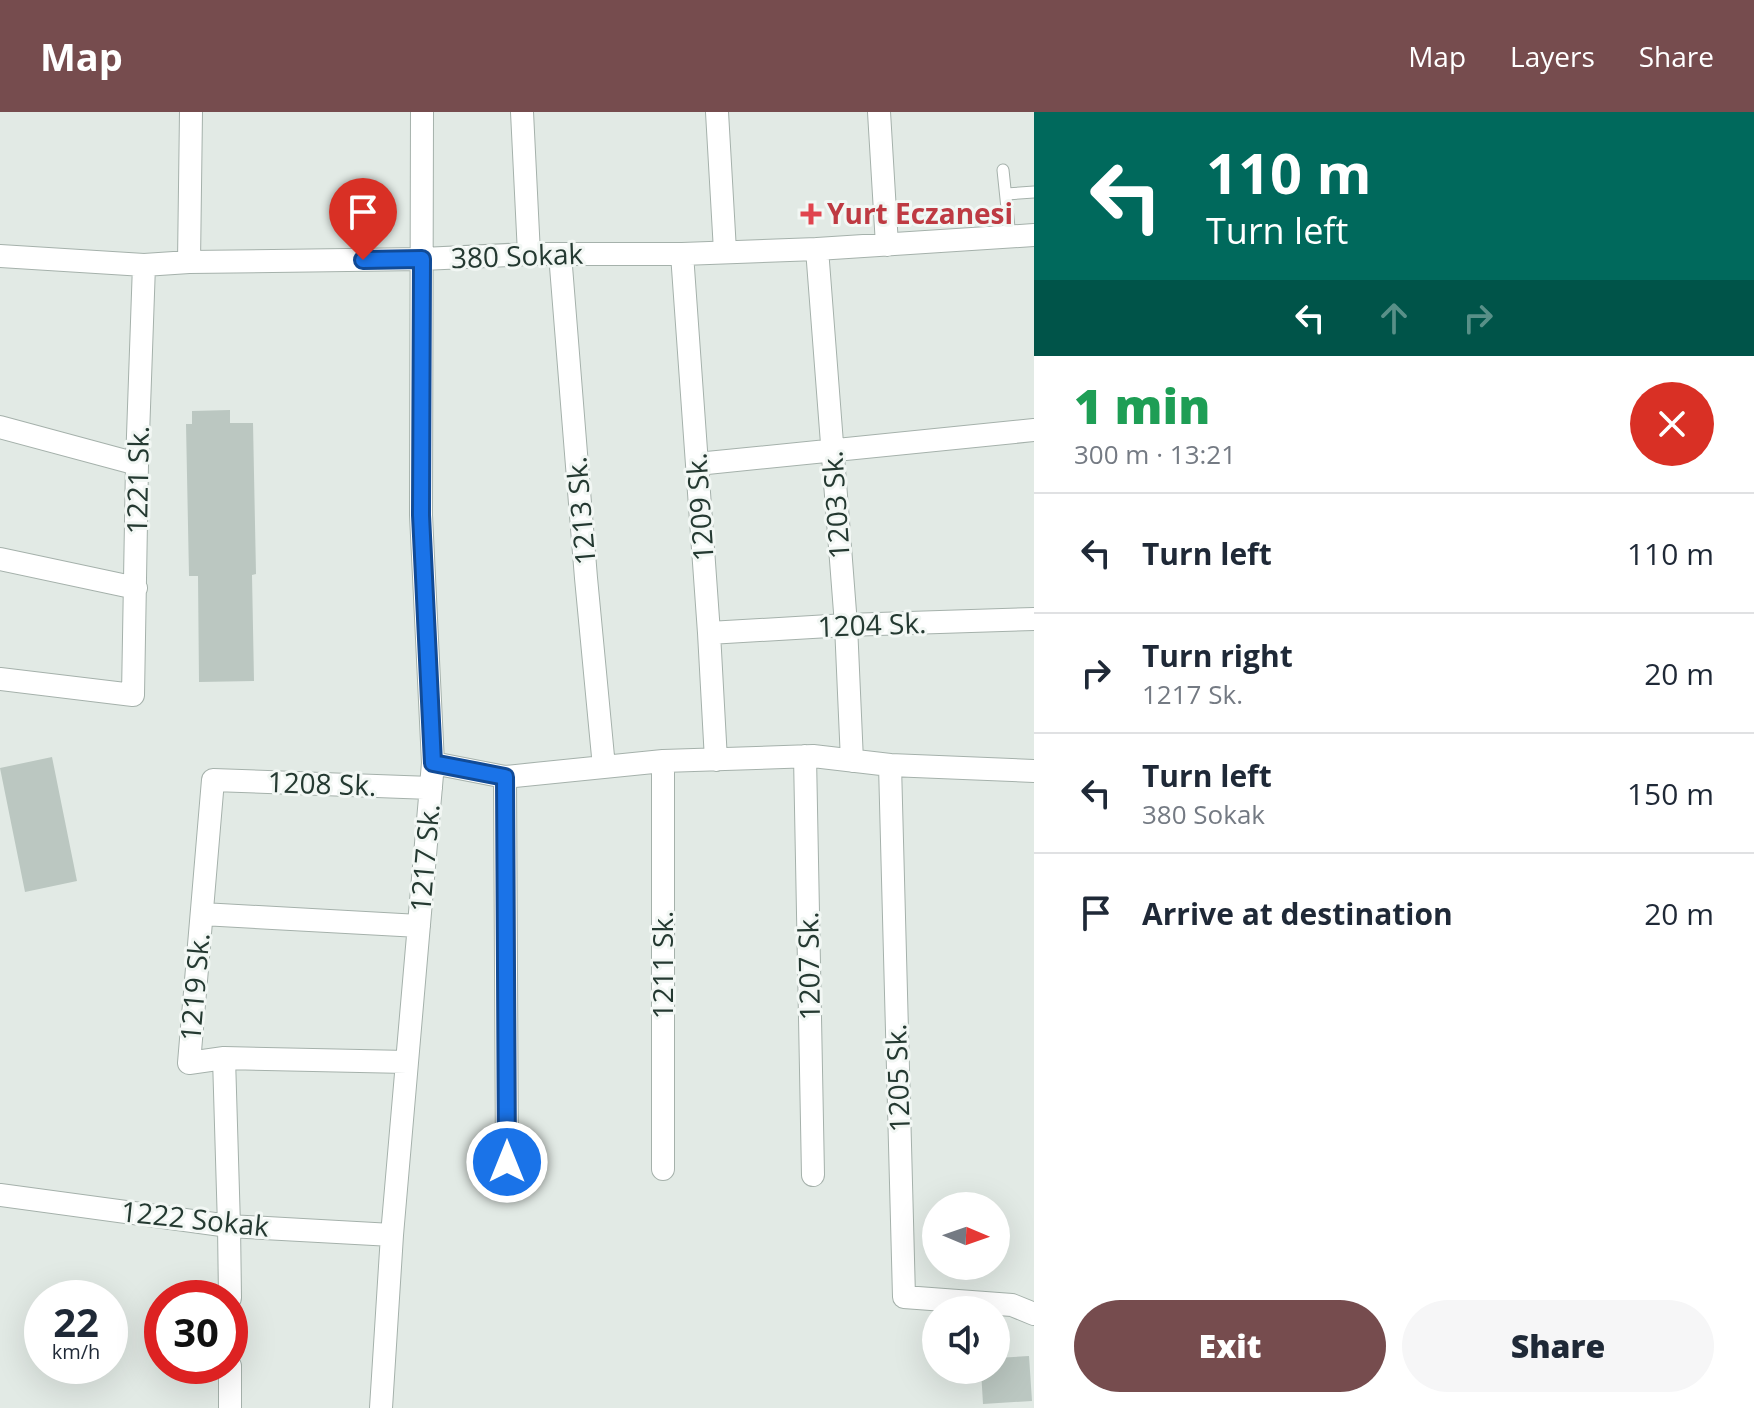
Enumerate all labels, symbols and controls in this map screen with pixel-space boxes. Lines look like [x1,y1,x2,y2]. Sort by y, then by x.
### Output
text: Map [40,30,123,82]
text: Map [1408,37,1466,75]
text: Layers [1510,37,1595,75]
text: Share [1639,37,1714,75]
text: 110 m [1206,134,1372,210]
icon: left [1074,144,1178,248]
pin [329,178,397,260]
icon: arrive [341,190,385,234]
place label: Yurt Eczanesi [827,194,1013,232]
marker: Yurt Eczanesi [802,205,820,223]
text: Turn left [1206,206,1348,255]
street label: 380 Sokak [450,234,584,276]
icon: left [1288,296,1332,340]
icon: ahead [1372,296,1416,340]
icon: right [1456,296,1500,340]
text: 1 min [1074,373,1210,438]
button: close [1630,382,1714,466]
street label: 1221 Sk. [117,425,157,535]
text: 300 m · 13:21 [1074,436,1236,472]
street label: 1203 Sk. [812,450,858,561]
street label: 1209 Sk. [676,452,722,563]
street label: 1213 Sk. [556,455,604,567]
icon: left [1074,531,1118,575]
text: Turn left [1142,533,1272,574]
text: 110 m [1627,533,1714,574]
street label: 1204 Sk. [817,603,927,645]
text: Turn right [1142,635,1293,676]
icon: right [1074,651,1118,695]
text: 20 m [1644,653,1714,694]
text: 1217 Sk. [1142,676,1243,712]
text: Turn left [1142,755,1272,796]
street label: 1208 Sk. [267,762,377,804]
icon: left [1074,771,1118,815]
text: 150 m [1627,773,1714,814]
text: 380 Sokak [1142,796,1265,832]
street label: 1217 Sk. [400,802,448,914]
icon: arrive [1074,891,1118,935]
text: Arrive at destination [1142,893,1453,934]
text: 20 m [1644,893,1714,934]
street label: 1211 Sk. [643,911,681,1019]
street label: 1207 Sk. [788,911,828,1021]
street label: 1219 Sk. [170,931,218,1043]
street label: 1205 Sk. [876,1023,918,1133]
position arrow [465,1120,549,1204]
street label: 1222 Sokak [119,1191,271,1245]
north arrow [922,1192,1010,1280]
map controls [922,1192,1010,1384]
speed limit sign: 30 [144,1280,248,1384]
text: 22 [53,1294,99,1349]
button: sound [922,1296,1010,1384]
button: Exit [1074,1300,1386,1392]
button: Share [1402,1300,1714,1392]
text: km/h [52,1338,100,1365]

